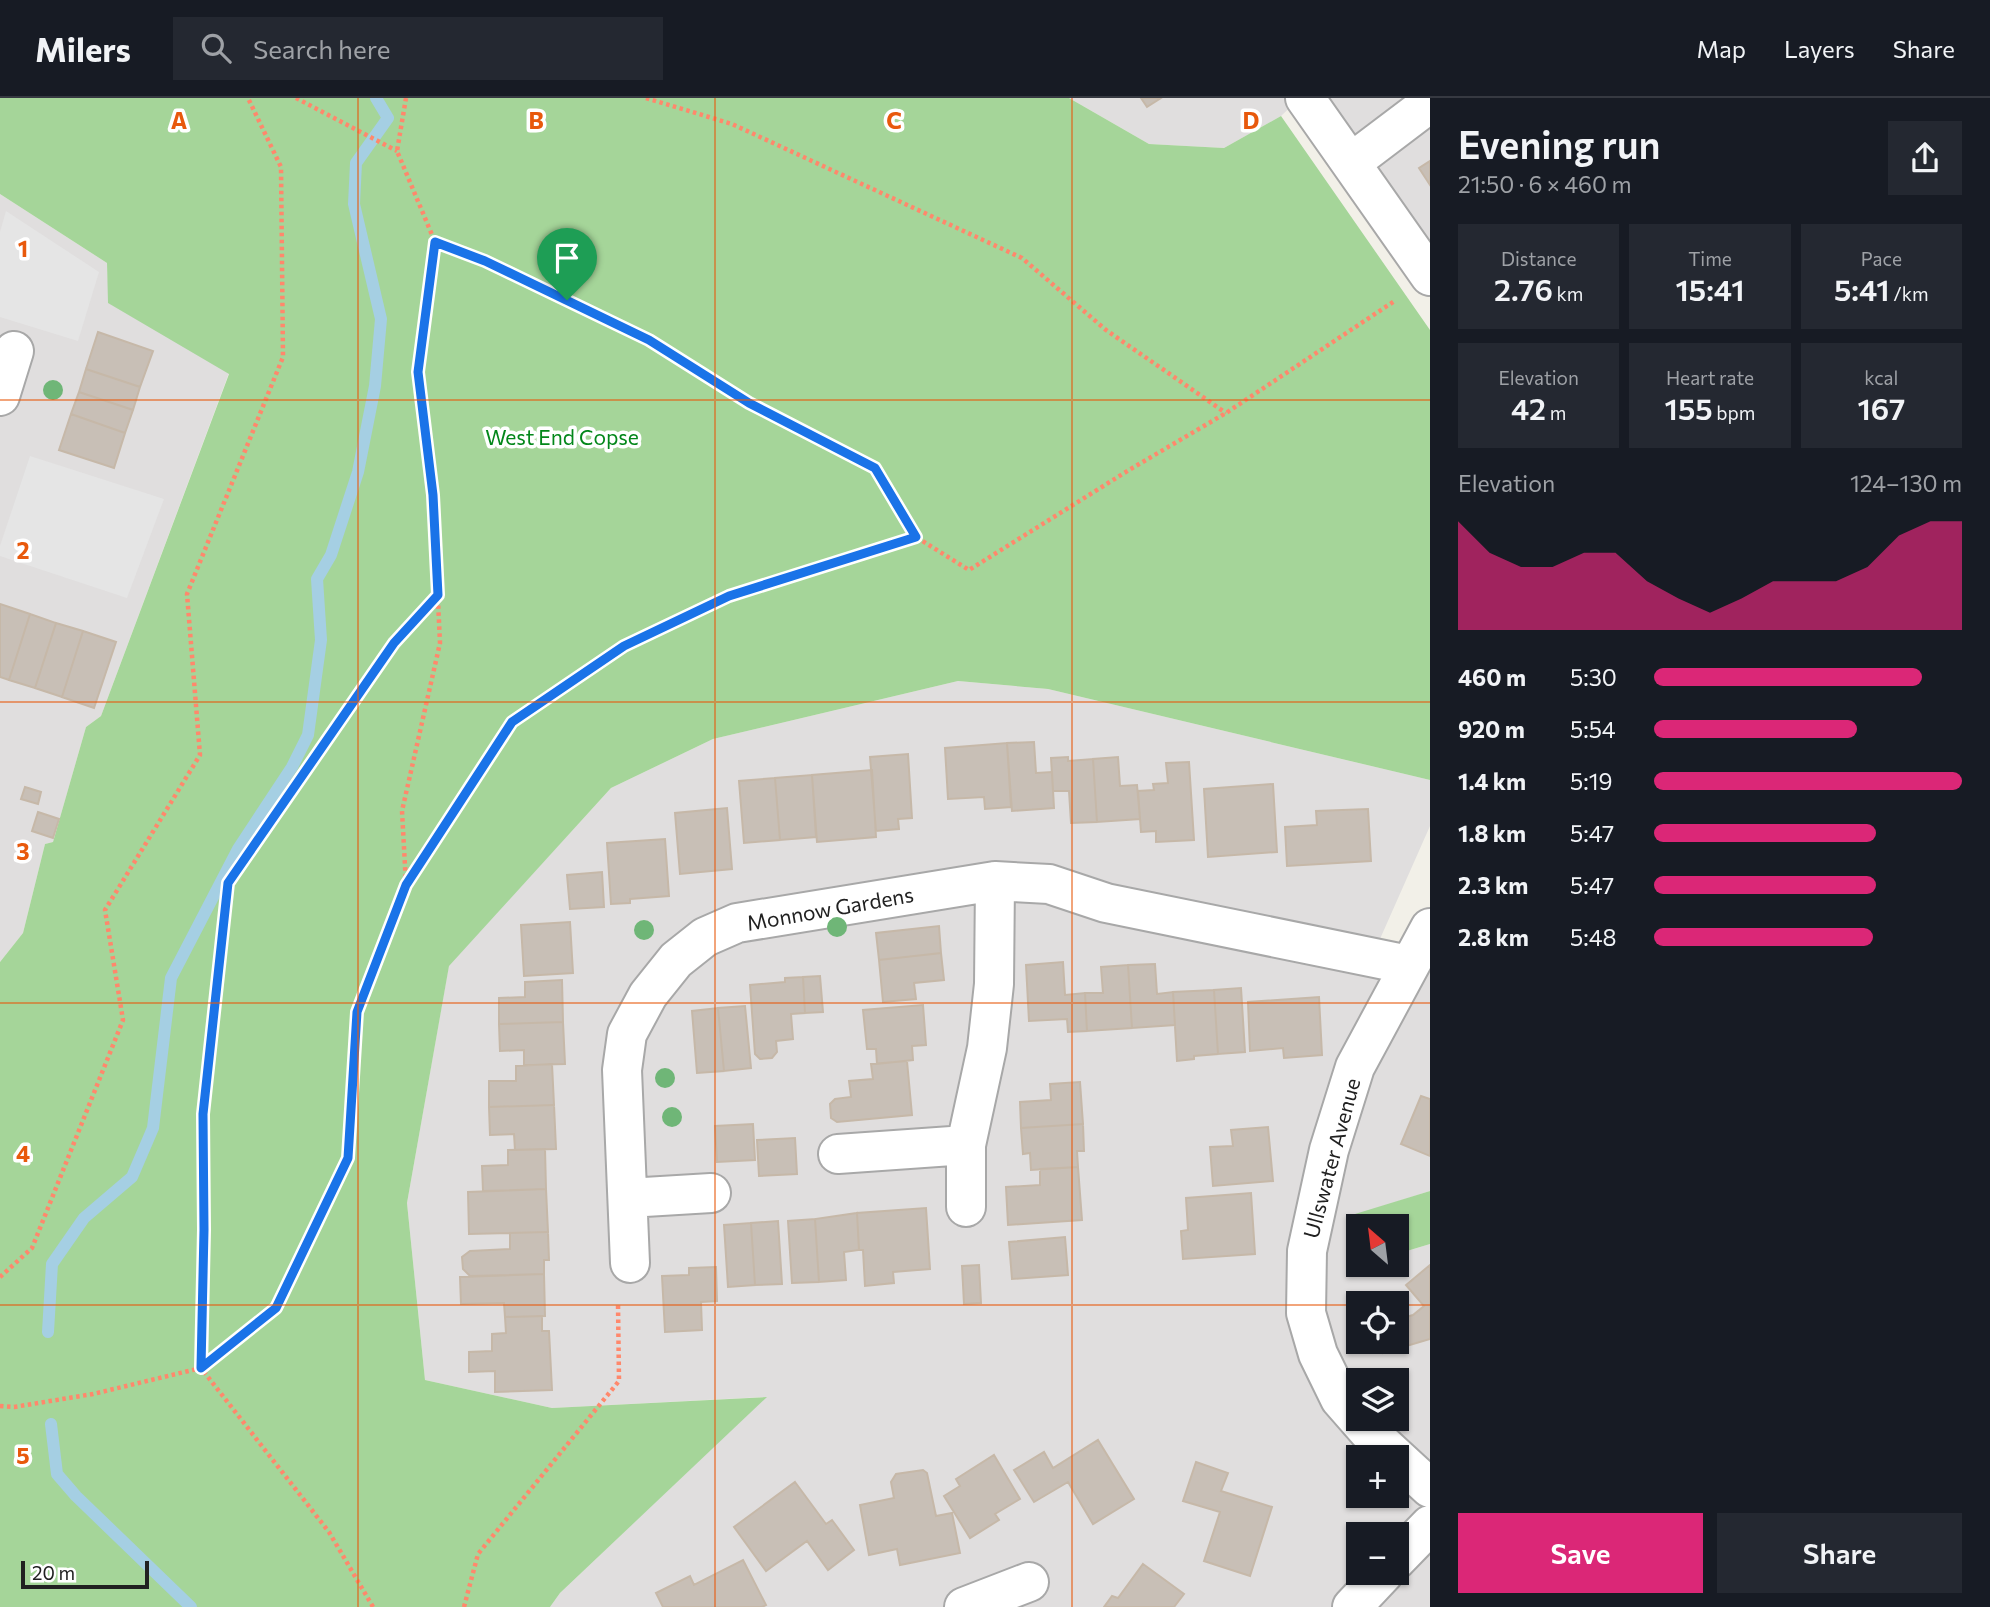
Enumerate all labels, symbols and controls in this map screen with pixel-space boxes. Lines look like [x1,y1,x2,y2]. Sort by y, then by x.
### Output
search box [173,17,663,80]
text: Milers [35,28,131,69]
icon: search [197,29,235,67]
text: Search here [253,33,390,64]
text: Map [1697,34,1746,63]
text: Layers [1784,34,1855,63]
text: Share [1893,34,1955,63]
text: A [171,106,188,134]
text: B [528,106,544,134]
text: C [886,106,902,134]
text: D [1243,106,1260,134]
text: Evening run [1458,120,1661,167]
button: share [1888,121,1962,195]
text: 21:50 · 6 × 460 m [1458,170,1632,198]
pin [537,228,597,300]
text: 1 [18,234,28,262]
icon: arrive [548,239,586,277]
text: Distance [1501,247,1576,270]
text: Time [1688,247,1732,270]
text: Pace [1861,247,1902,270]
text: 2.76 [1494,270,1553,307]
text: 15:41 [1675,270,1745,307]
text: 5:41 [1834,270,1890,307]
text: km [1553,282,1583,305]
text: /km [1890,282,1929,305]
text: Elevation [1499,366,1579,389]
text: Heart rate [1666,366,1754,389]
text: kcal [1864,366,1898,389]
text: 42 [1511,389,1546,426]
text: 155 [1665,389,1713,426]
text: 167 [1857,389,1905,426]
text: m [1546,401,1566,424]
text: bpm [1713,401,1755,424]
park label: West End Copse [485,424,639,449]
text: Elevation [1458,469,1555,497]
text: 124–130 m [1850,469,1962,497]
text: 2 [16,536,30,564]
text: 460 m [1458,663,1526,691]
text: 5:30 [1570,663,1617,691]
text: 920 m [1458,715,1525,743]
text: 5:54 [1570,715,1616,743]
text: 1.4 km [1458,767,1526,795]
text: 5:19 [1570,767,1612,795]
text: 1.8 km [1458,819,1526,847]
text: 5:47 [1570,819,1614,847]
text: 3 [16,837,30,865]
text: 2.3 km [1458,871,1528,899]
text: 5:47 [1570,871,1614,899]
street label: Monnow Gardens [745,881,915,935]
text: 2.8 km [1458,923,1529,951]
text: 5:48 [1570,923,1616,951]
street label: Ullswater Avenue [1298,1075,1364,1241]
text: 4 [16,1139,30,1167]
north arrow [1346,1214,1409,1278]
map controls [1346,1214,1409,1585]
button: locate [1346,1291,1409,1354]
button: layers [1346,1368,1409,1431]
text: 5 [16,1441,30,1469]
button: + [1346,1445,1409,1508]
button: Save [1458,1513,1703,1593]
button: Share [1717,1513,1962,1593]
button: − [1346,1522,1409,1585]
scale bar [21,1558,149,1590]
text: 20 m [32,1561,75,1584]

